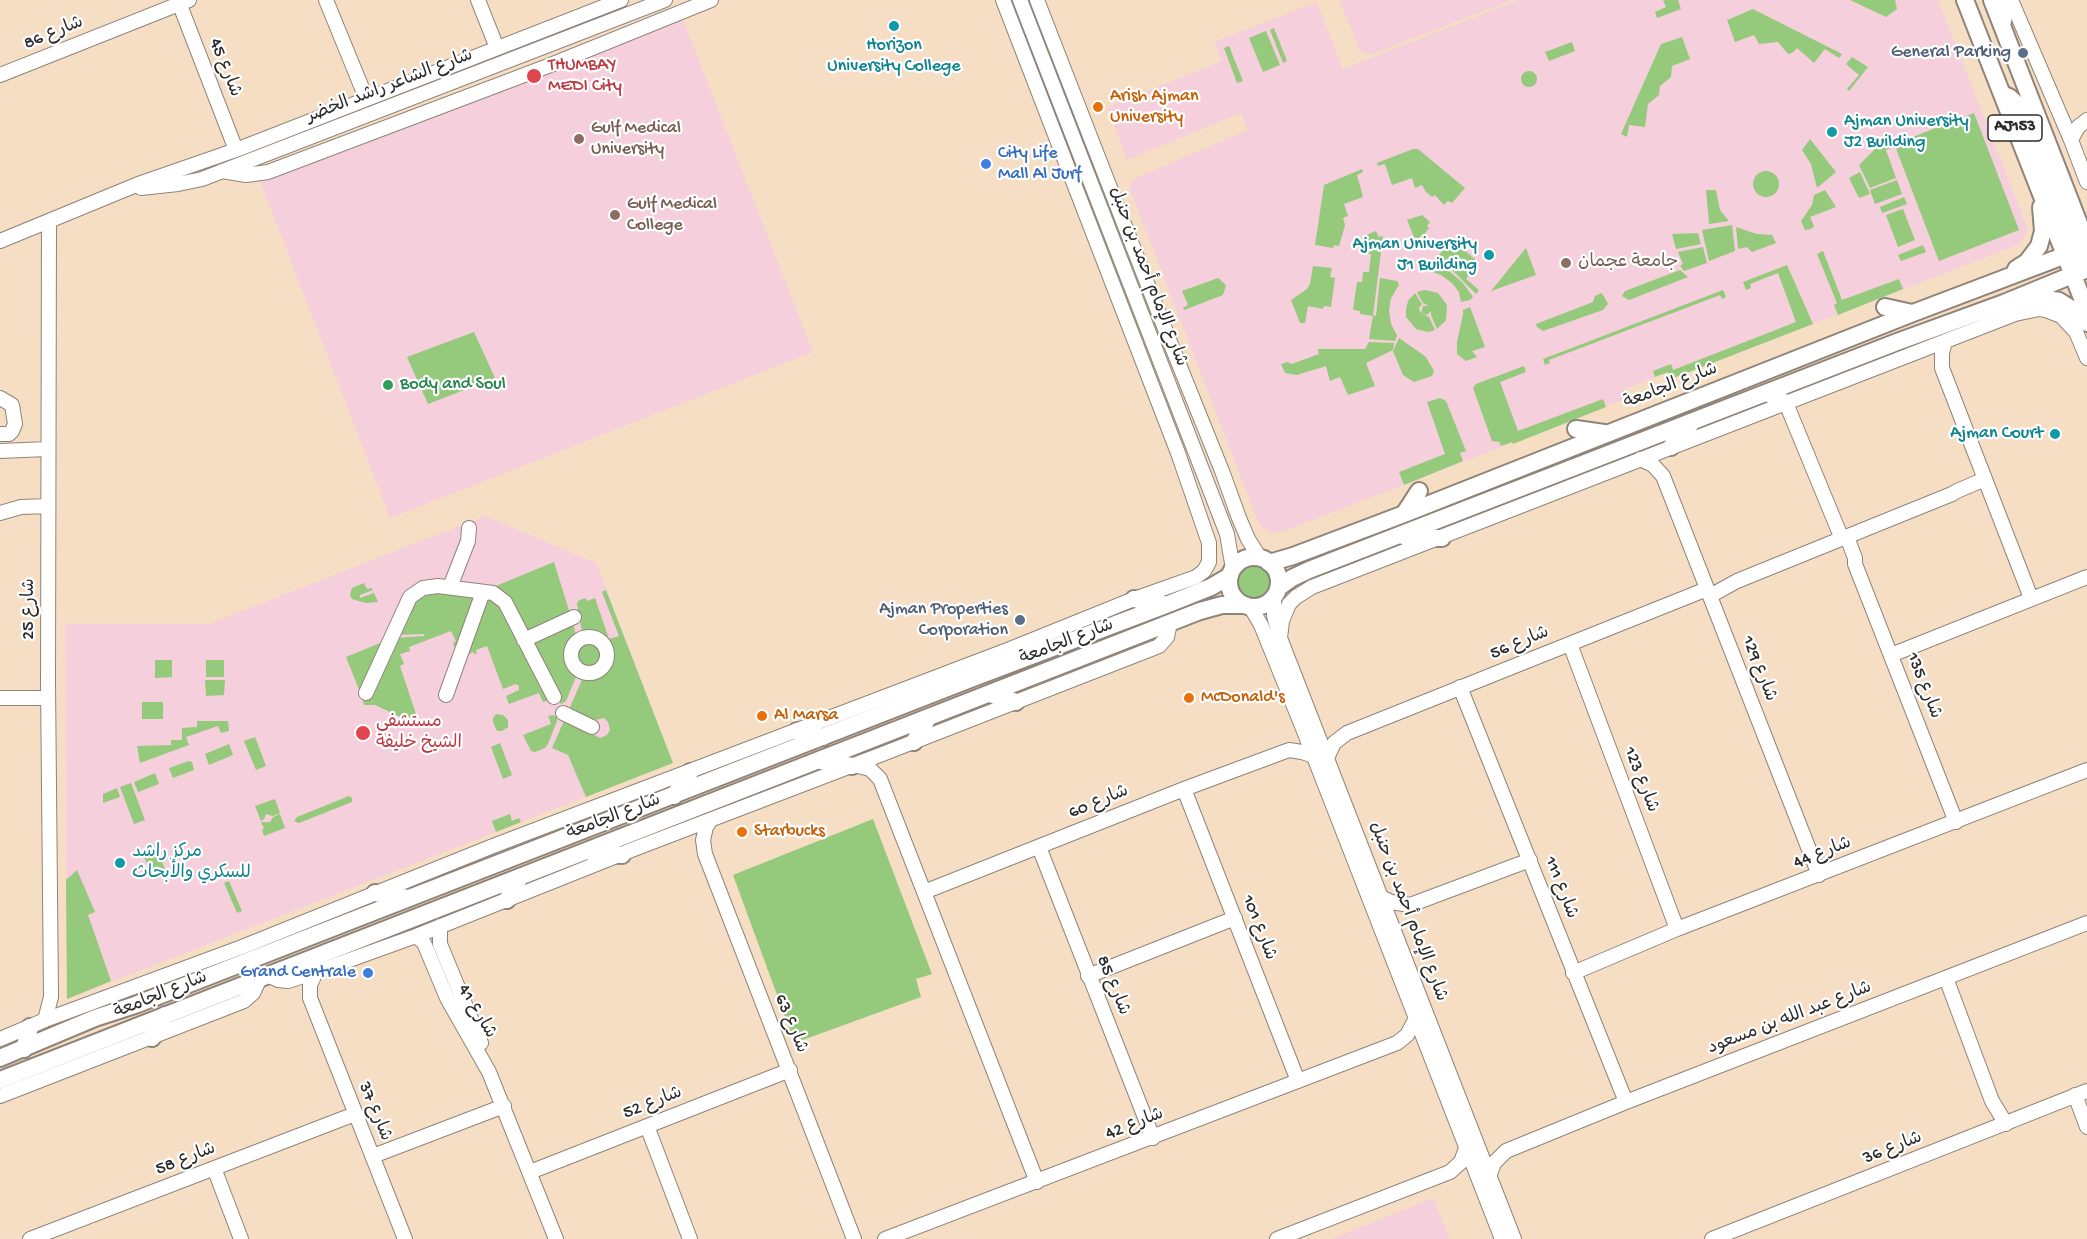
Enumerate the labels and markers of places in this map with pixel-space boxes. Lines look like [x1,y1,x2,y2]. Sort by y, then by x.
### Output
marker: Horizon University College [887,19,901,33]
place label: Horizon University College [827,35,961,78]
place label: General Parking [1891,42,2011,64]
marker: General Parking [2016,46,2030,60]
place label: THUMBAY MEDI City [548,55,622,98]
marker: THUMBAY MEDI City [525,67,543,85]
place label: Arish Ajman University [1110,86,1199,128]
marker: Arish Ajman University [1091,100,1105,114]
place label: Ajman University J2 Building [1844,111,1969,154]
place label: Gulf Medical University [591,118,681,160]
marker: Ajman University J2 Building [1825,125,1839,139]
marker: Gulf Medical University [572,132,586,146]
place label: City Life Mall Al Jurf [998,143,1081,186]
marker: City Life Mall Al Jurf [979,157,993,171]
place label: Gulf Medical College [627,194,717,236]
marker: Gulf Medical College [608,208,622,222]
place label: Ajman University J1 Building [1352,234,1477,276]
marker: Ajman University J1 Building [1482,248,1496,262]
place label: جامعة عجمان [1578,252,1678,274]
marker: جامعة عجمان [1559,256,1573,270]
place label: Body and Soul [400,374,506,396]
marker: Body and Soul [381,378,395,392]
place label: Ajman Court [1950,423,2043,445]
marker: Ajman Court [2048,427,2062,441]
place label: Ajman Properties Corporation [879,599,1008,642]
marker: Ajman Properties Corporation [1013,613,1027,627]
place label: McDonald's [1201,687,1285,709]
marker: McDonald's [1182,691,1196,705]
place label: Al Marsa [774,705,838,727]
marker: Al Marsa [755,709,769,723]
place label: مستشفى الشيخ خليفة [376,712,462,754]
marker: مستشفى الشيخ خليفة [354,724,372,742]
place label: Starbucks [754,821,825,843]
marker: Starbucks [735,825,749,839]
place label: مركز راشد للسكري والأبحاث [132,842,251,884]
marker: مركز راشد للسكري والأبحاث [113,856,127,870]
place label: Grand Centrale [240,962,356,984]
marker: Grand Centrale [361,966,375,980]

